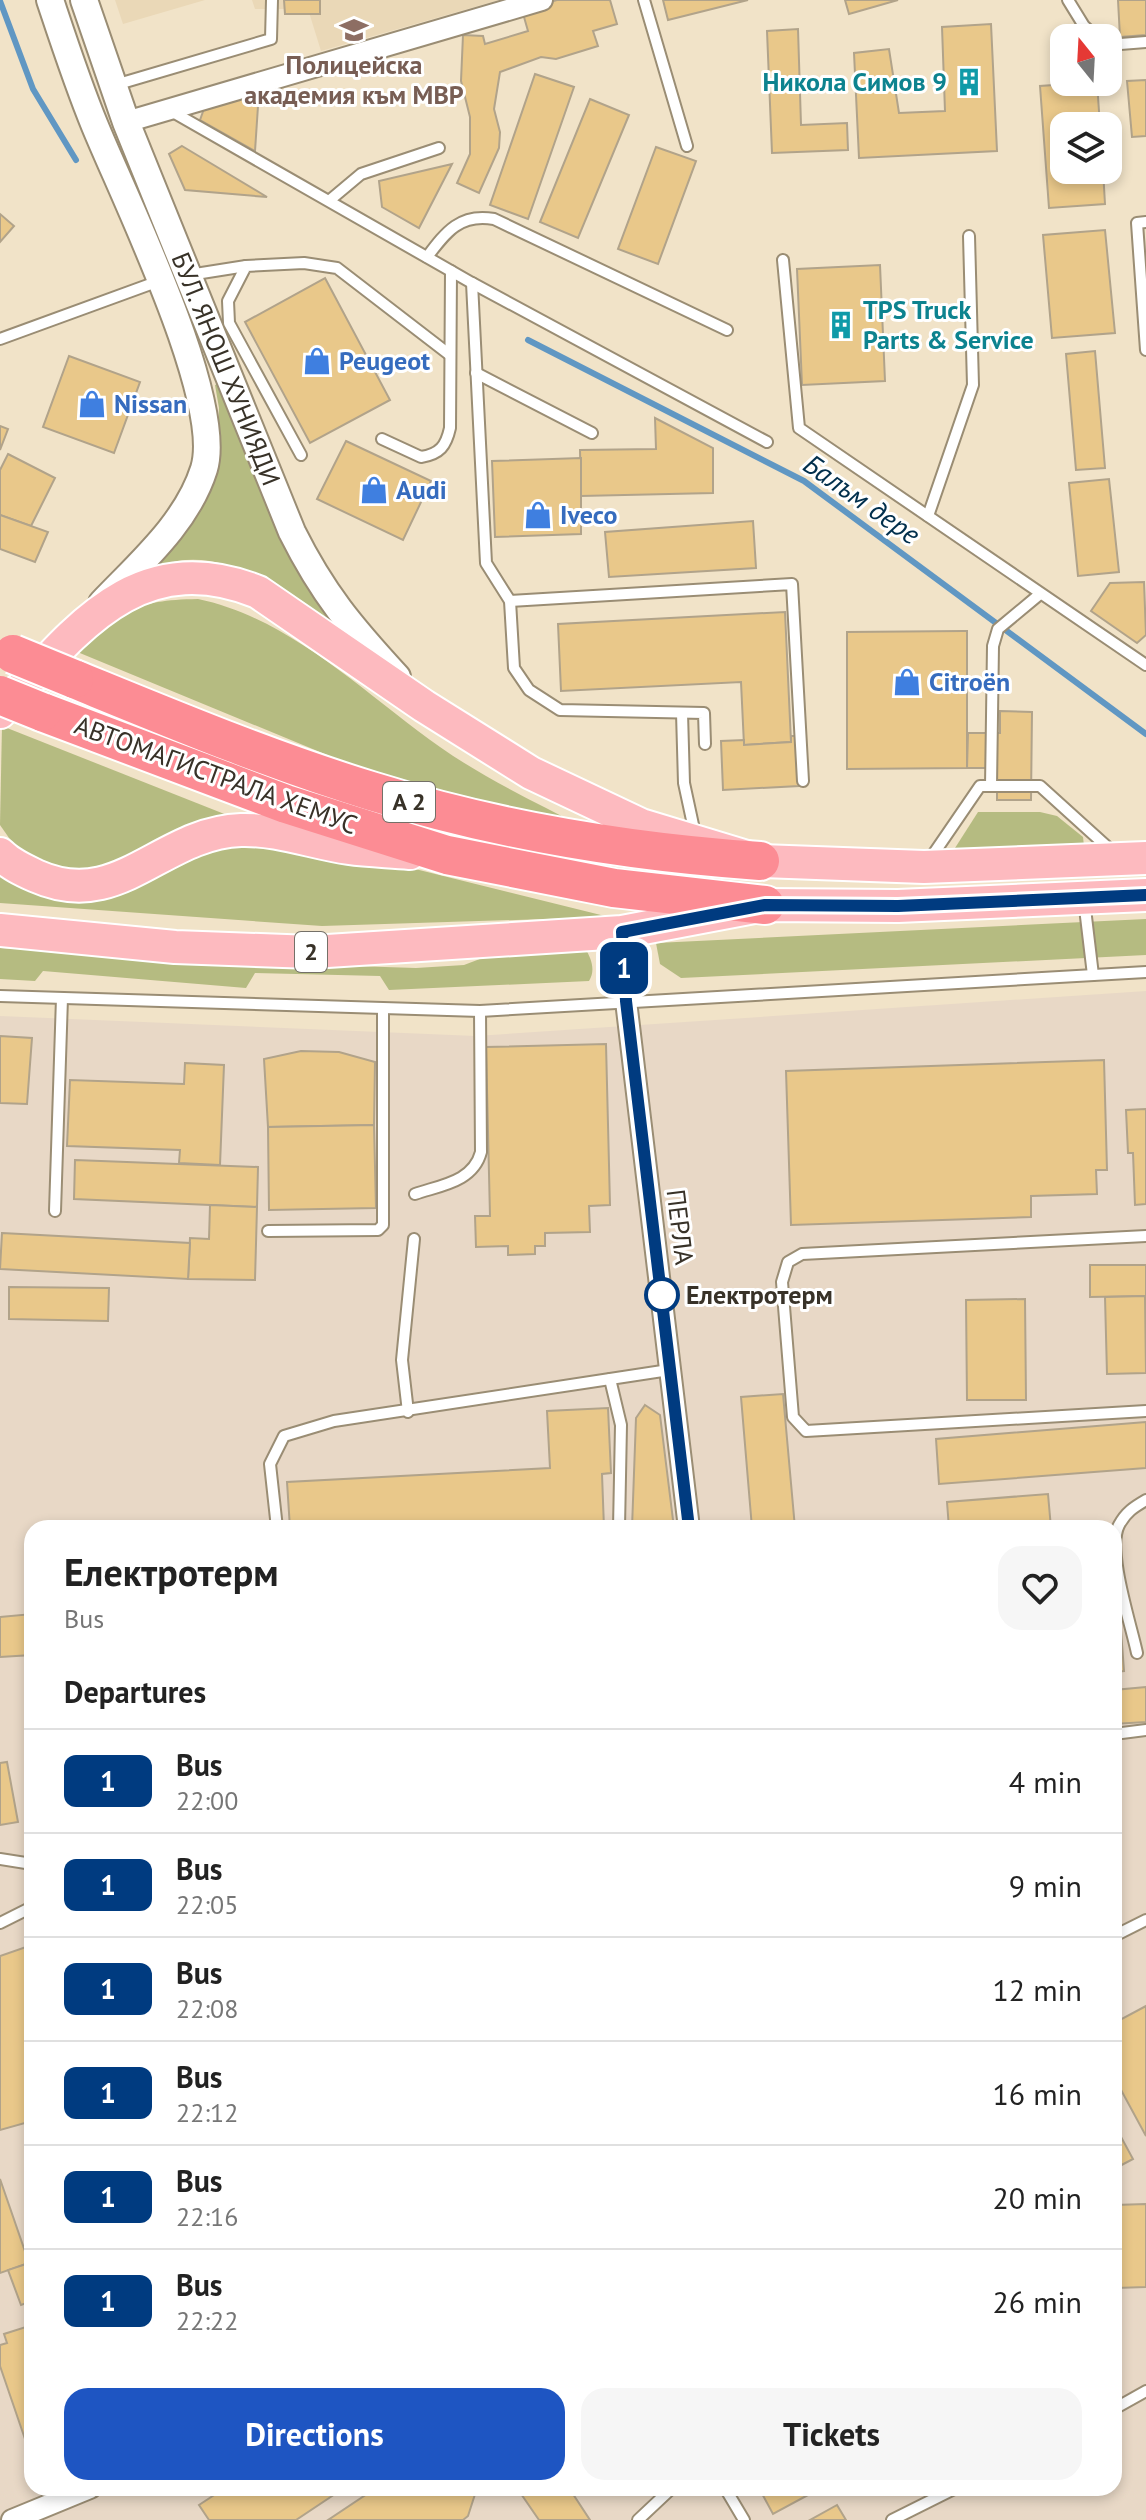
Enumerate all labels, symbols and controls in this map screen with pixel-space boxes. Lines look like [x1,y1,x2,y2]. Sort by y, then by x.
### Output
school or university icon: Полицейска академия към МВР [339,15,369,45]
north arrow [1050,24,1122,96]
map controls [1050,24,1122,184]
place label: Полицейска академия към МВР [244,48,464,111]
place label: Никола Симов 9 [763,65,947,98]
building icon: Никола Симов 9 [954,67,984,97]
button: layers [1050,112,1122,184]
street label: БУЛ. ЯНОШ ХУНИЯДИ [165,247,288,490]
place label: TPS Truck Parts & Service [863,293,1034,356]
building icon: TPS Truck Parts & Service [826,310,856,340]
place label: Peugeot [339,344,430,377]
shop icon: Peugeot [302,346,332,376]
place label: Nissan [114,387,187,420]
shop icon: Nissan [77,389,107,419]
water label: Балъм дере [797,445,928,552]
place label: Audi [396,473,447,506]
shop icon: Audi [359,475,389,505]
place label: Iveco [560,498,618,531]
shop icon: Iveco [523,500,553,530]
place label: Citroën [929,665,1010,698]
shop icon: Citroën [892,667,922,697]
street label: АВТОМАГИСТРАЛА ХЕМУС [70,708,362,841]
road number: A 2 [383,782,435,822]
road number: 2 [295,932,327,972]
line badge: 1 [598,942,650,994]
text: 1 [616,949,632,986]
street label: ПЕРЛА [660,1187,701,1267]
marker: Електротерм [645,1278,679,1312]
place label: Електротерм [686,1278,833,1311]
button: heart [998,1546,1082,1630]
text: Електротерм [64,1547,279,1596]
text: Bus [64,1602,104,1635]
text: Departures [64,1672,206,1711]
text: Bus [176,1745,223,1784]
text: 1 [100,1762,116,1799]
text: 4 min [1009,1762,1082,1801]
text: 22:00 [176,1784,238,1817]
text: Bus [176,1849,223,1888]
text: 1 [100,1866,116,1903]
text: 9 min [1009,1866,1082,1905]
text: 22:05 [176,1888,238,1921]
text: Bus [176,1953,223,1992]
text: 1 [100,1970,116,2007]
text: 12 min [992,1970,1082,2009]
text: 22:08 [176,1992,238,2025]
text: Bus [176,2057,223,2096]
text: 1 [100,2074,116,2111]
text: 16 min [992,2074,1082,2113]
text: 22:12 [176,2096,238,2129]
text: Bus [176,2161,223,2200]
text: 1 [100,2178,116,2215]
text: 20 min [992,2178,1082,2217]
text: 22:16 [176,2200,238,2233]
text: Bus [176,2265,223,2304]
text: 1 [100,2282,116,2319]
text: 26 min [992,2282,1082,2321]
text: 22:22 [176,2304,238,2337]
button: Directions [64,2388,565,2480]
button: Tickets [581,2388,1082,2480]

